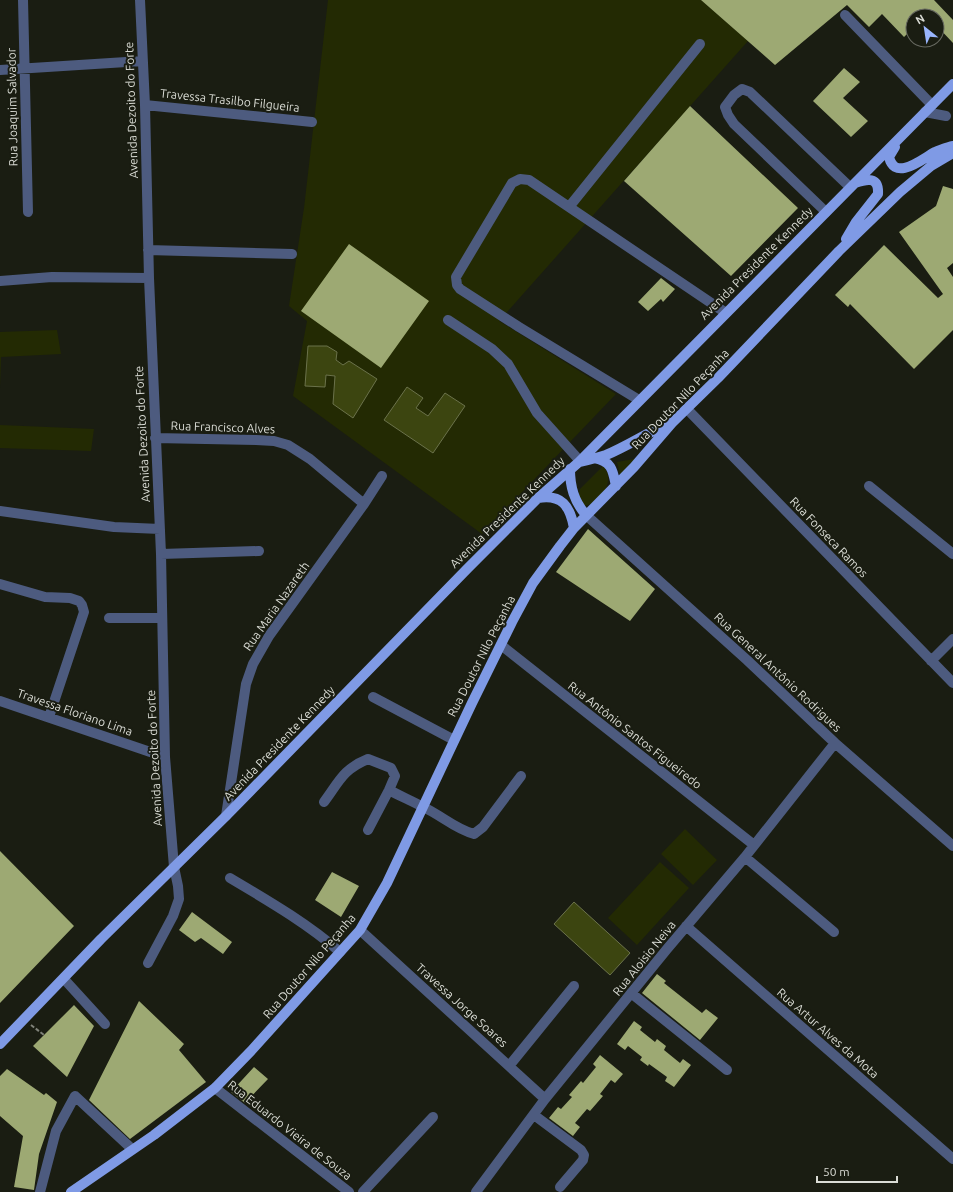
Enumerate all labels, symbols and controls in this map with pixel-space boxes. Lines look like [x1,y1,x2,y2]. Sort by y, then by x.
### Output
north arrow [905,8,945,48]
text: N [913,12,927,27]
street label: Avenida Dezoito do Forte [122,41,140,179]
street label: Rua Joaquim Salvador [4,47,20,166]
street label: Travessa Trasilbo Filgueira [160,86,300,114]
street label: Avenida Presidente Kennedy [697,204,815,322]
street label: Rua Doutor Nilo Peçanha [629,346,731,452]
street label: Avenida Dezoito do Forte [132,365,152,503]
street label: Rua Francisco Alves [171,419,275,435]
street label: Avenida Presidente Kennedy [447,454,567,570]
street label: Rua Fonseca Ramos [788,494,870,580]
street label: Rua Maria Nazareth [240,559,312,653]
street label: Rua Doutor Nilo Peçanha [445,593,517,719]
street label: Rua General Antônio Rodrigues [712,610,844,734]
street label: Rua Antônio Santos Figueiredo [566,679,704,791]
street label: Avenida Presidente Kennedy [221,683,337,803]
street label: Travessa Floriano Lima [16,686,134,738]
street label: Avenida Dezoito do Forte [144,689,164,827]
street label: Rua Doutor Nilo Peçanha [260,911,358,1021]
street label: Rua Aloisio Neiva [610,918,678,998]
street label: Travessa Jorge Soares [414,961,510,1049]
street label: Rua Artur Alves da Mota [775,985,881,1081]
street label: Rua Eduardo Vieira de Souza [226,1078,354,1182]
scale bar [817,1158,897,1184]
text: 50 m [823,1165,850,1178]

